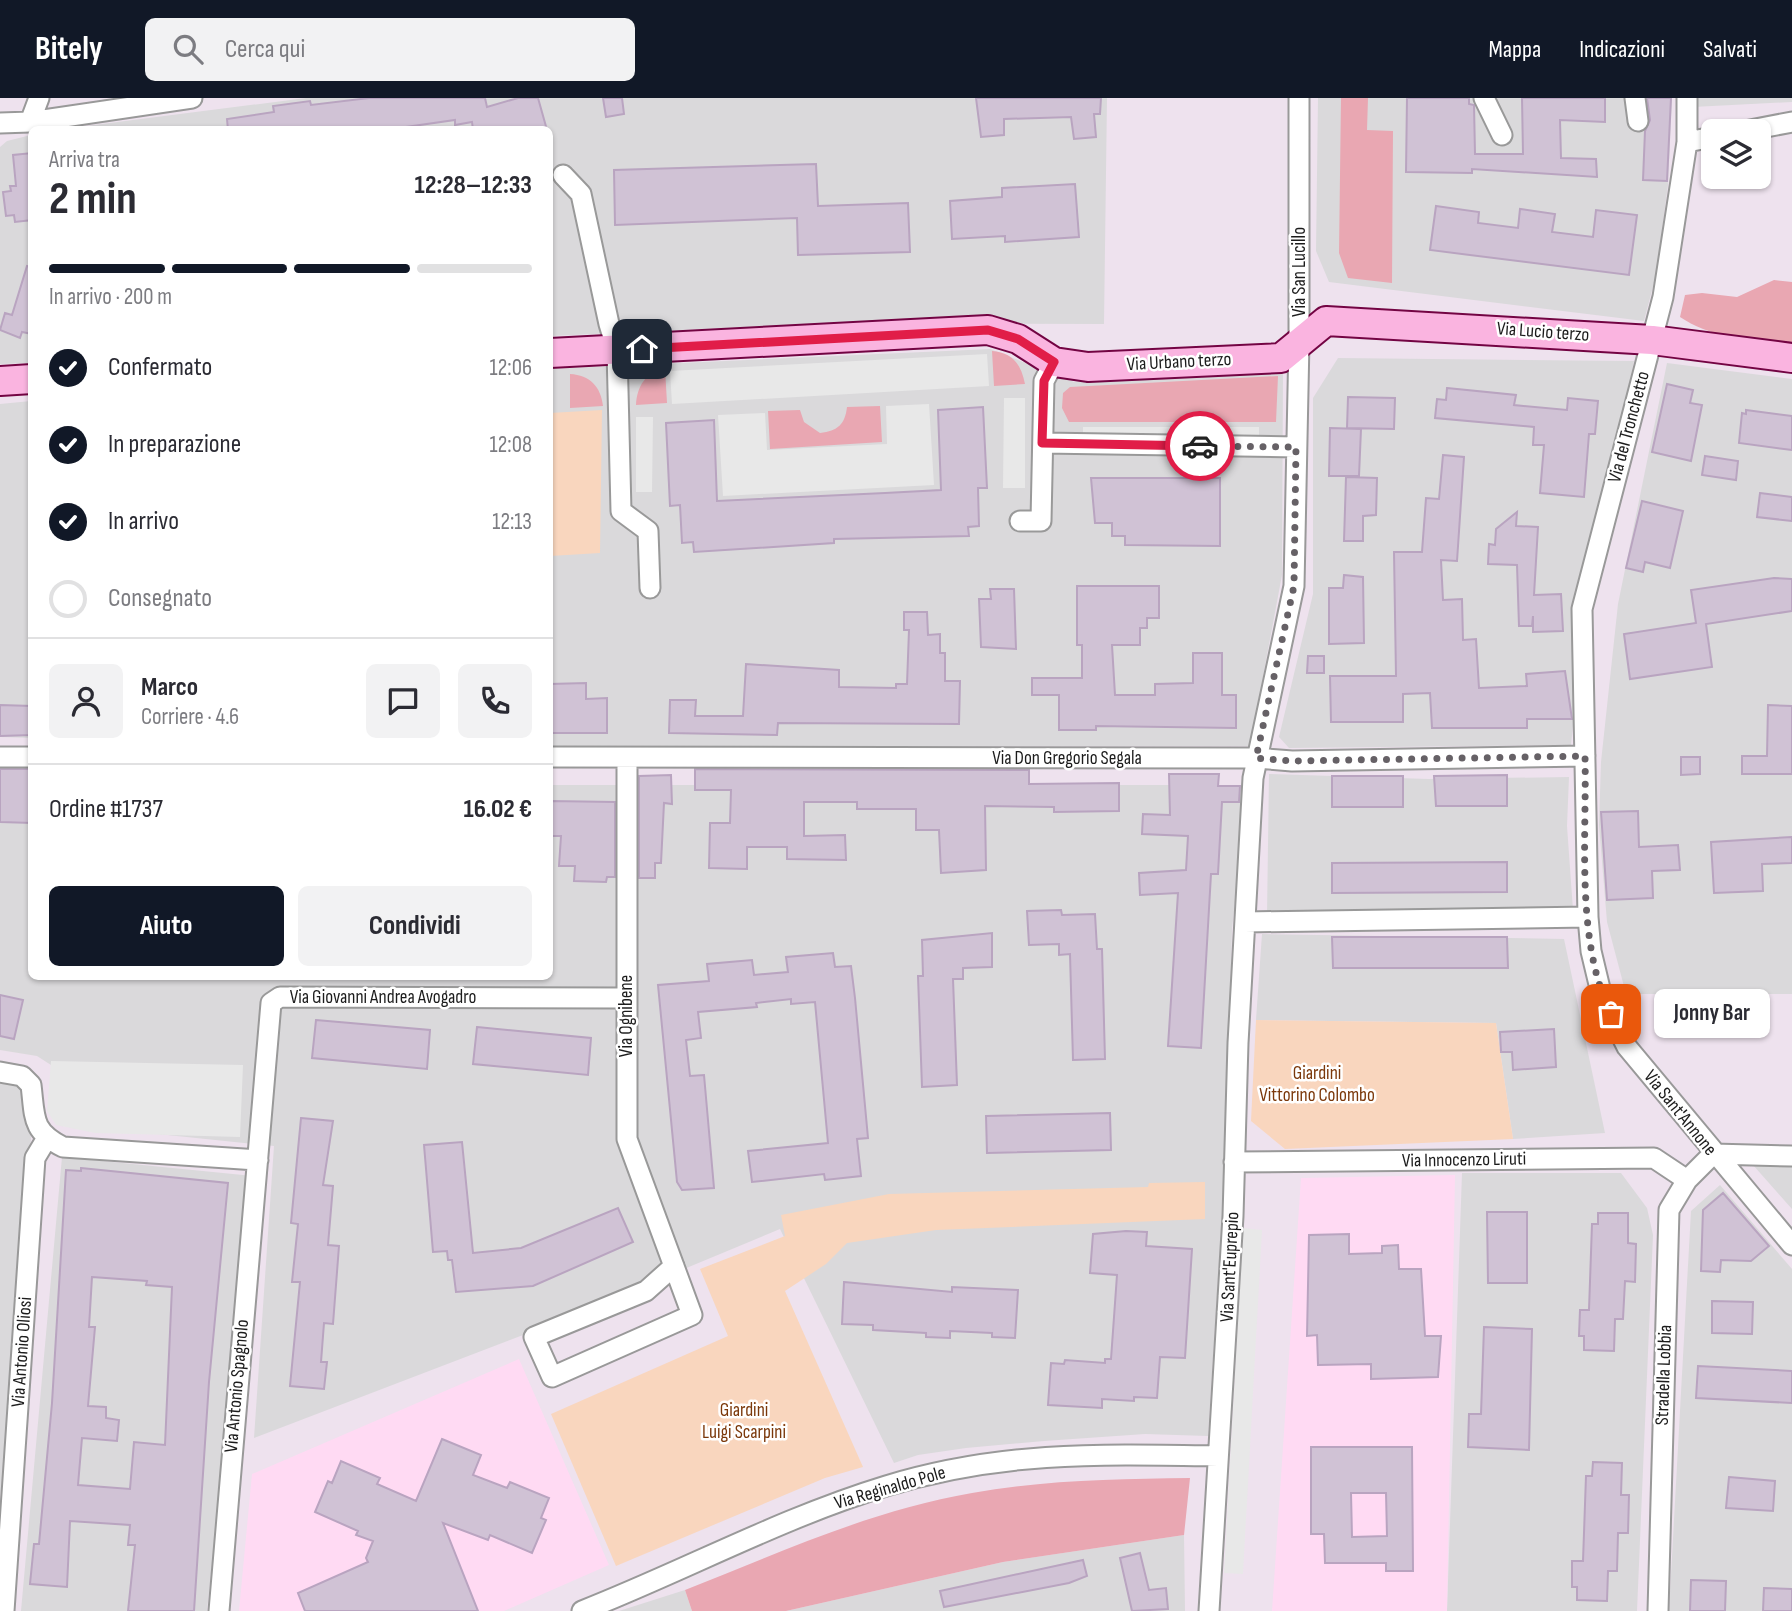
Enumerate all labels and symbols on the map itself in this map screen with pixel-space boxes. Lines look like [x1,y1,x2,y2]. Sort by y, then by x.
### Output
street label: Via San Lucillo [1288,227,1311,317]
street label: Via Lucio terzo [1496,317,1590,347]
pin [612,319,672,379]
street label: Via Urbano terzo [1126,348,1232,376]
street label: Via del Tronchetto [1603,369,1655,485]
courier [1165,411,1235,481]
street label: Via Don Gregorio Segala [992,747,1142,770]
street label: Via Ognibene [615,975,638,1057]
pin [1581,984,1641,1044]
street label: Via Giovanni Andrea Avogadro [290,986,476,1009]
callout: Jonny Bar [1653,990,1768,1038]
park label: Giardini Vittorino Colombo [1259,1062,1375,1107]
street label: Via Sant'Annone [1639,1066,1721,1160]
street label: Via Innocenzo Liruti [1402,1147,1526,1173]
street label: Via Sant'Euprepio [1216,1211,1244,1323]
street label: Via Antonio Oliosi [7,1296,37,1408]
street label: Via Antonio Spagnolo [220,1318,254,1454]
street label: Stradella Lobbia [1651,1324,1677,1426]
park label: Giardini Luigi Scarpini [702,1399,786,1444]
street label: Via Reginaldo Pole [832,1461,948,1515]

